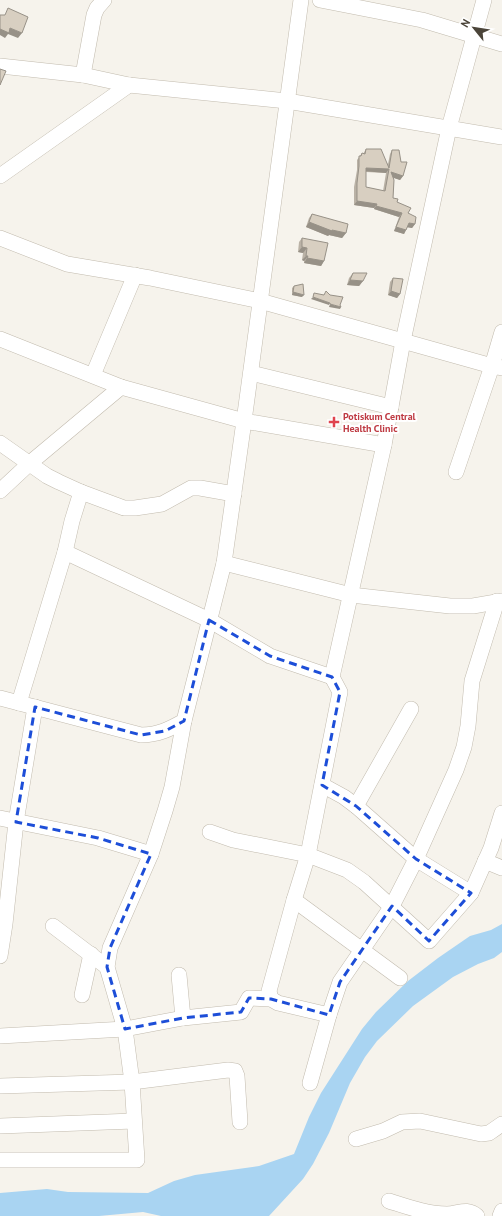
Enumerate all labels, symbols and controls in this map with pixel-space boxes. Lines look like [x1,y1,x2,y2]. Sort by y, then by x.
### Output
north arrow [454,8,494,48]
text: N [457,16,473,30]
place label: Potiskum Central Health Clinic [343,410,416,435]
marker: Potiskum Central Health Clinic [328,416,340,428]

